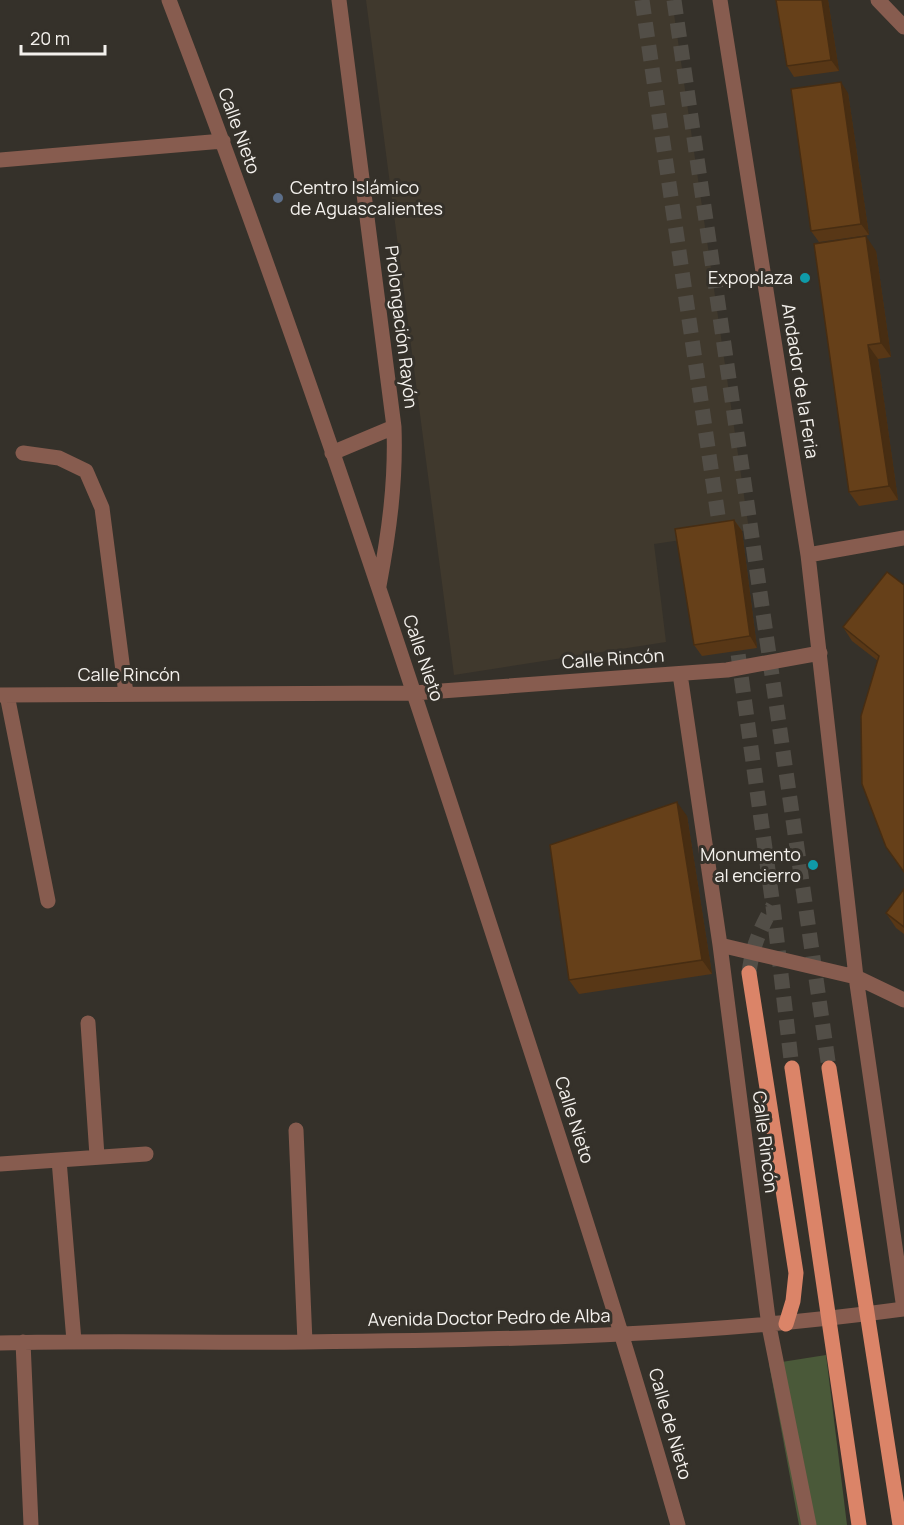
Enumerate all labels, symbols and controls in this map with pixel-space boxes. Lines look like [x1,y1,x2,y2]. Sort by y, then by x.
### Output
scale bar [21,18,105,56]
text: 20 m [30,26,70,50]
street label: Calle Nieto [213,84,267,177]
place label: Centro Islámico de Aguascalientes [290,175,443,220]
marker: Centro Islámico de Aguascalientes [271,191,285,205]
street label: Prolongación Rayón [380,244,424,410]
place label: Expoplaza [708,265,793,289]
marker: Expoplaza [798,271,812,285]
street label: Andador de la Feria [777,302,825,460]
street label: Calle Nieto [398,611,450,704]
street label: Calle Rincón [561,642,665,674]
street label: Calle Rincón [78,662,180,686]
place label: Monumento al encierro [700,842,801,887]
marker: Monumento al encierro [806,858,820,872]
street label: Calle Nieto [550,1073,600,1166]
street label: Calle Rincón [748,1089,784,1194]
street label: Avenida Doctor Pedro de Alba [367,1303,611,1331]
street label: Calle de Nieto [644,1365,698,1482]

